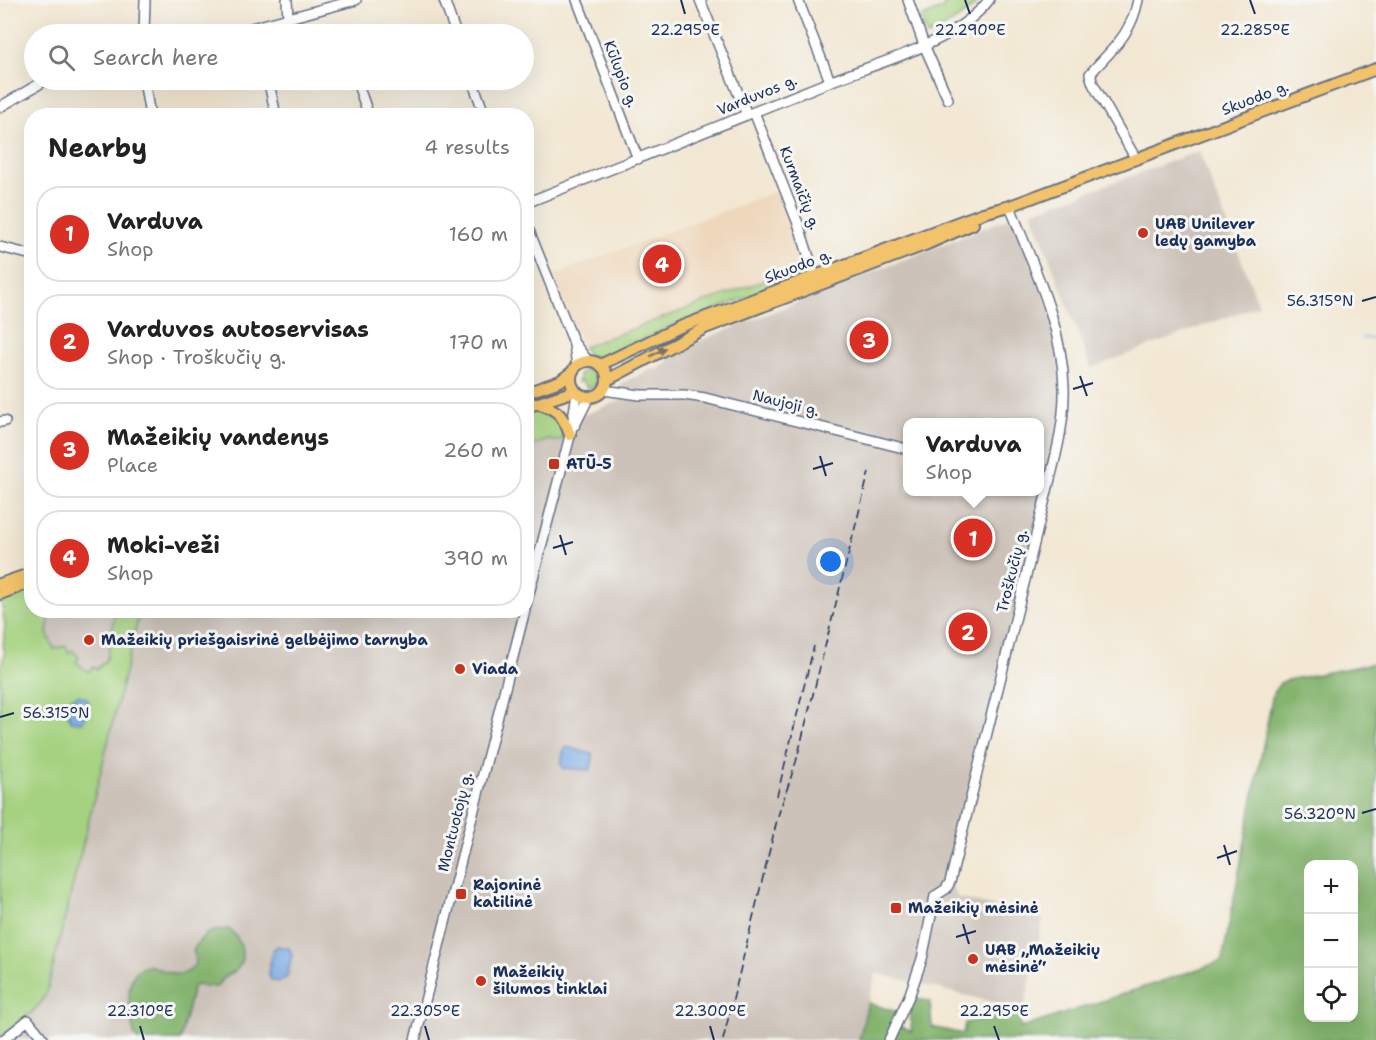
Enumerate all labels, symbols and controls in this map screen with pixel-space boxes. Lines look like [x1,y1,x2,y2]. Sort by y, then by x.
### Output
text: 22.295°E [650,20,720,40]
text: 22.290°E [934,20,1006,40]
text: 22.285°E [1220,20,1290,40]
search box [24,24,534,90]
street label: Kūlupio g. [599,38,643,110]
icon: search [45,41,78,74]
text: Search here [93,43,219,72]
street label: Varduvos g. [714,70,800,120]
street label: Skuodo g. [1219,76,1292,120]
text: Nearby [48,130,147,165]
text: 4 results [424,134,510,160]
street label: Kurmaičių g. [775,143,825,233]
text: Varduva [107,207,203,236]
place label: UAB Unilever ledų gamyba [1155,214,1257,251]
text: 1 [65,221,74,247]
text: 160 m [449,221,508,247]
marker: UAB Unilever ledų gamyba [1136,226,1150,240]
text: Shop [107,236,154,262]
pin: 4 [642,242,682,286]
street label: Skuodo g. [762,244,835,288]
text: 56.315°N [1287,291,1353,311]
text: Varduvos autoservisas [107,315,369,344]
pin: 3 [850,318,888,362]
text: 2 [63,329,77,355]
text: 170 m [449,329,508,355]
text: Shop · Troškučių g. [107,344,286,370]
one-way arrow [650,346,666,357]
street label: Naujoji g. [751,385,822,421]
popup [903,418,1044,496]
text: Mažeikių vandenys [107,423,329,452]
text: Varduva [926,430,1021,459]
text: 3 [63,437,77,463]
text: 260 m [443,437,508,463]
text: Place [107,452,158,478]
place label: ATŪ-5 [566,454,612,474]
marker: ATŪ-5 [547,457,561,471]
text: Shop [926,459,972,485]
pin: 1 [954,516,992,560]
street label: Troškučių g. [992,527,1032,615]
text: Moki-veži [107,531,220,560]
text: 4 [63,545,77,571]
text: 390 m [443,545,508,571]
your location [816,547,845,576]
text: Shop [107,560,154,586]
pin: 2 [948,610,988,654]
place label: Mažeikių priešgaisrinė gelbėjimo tarnyba [101,630,428,650]
marker: Mažeikių priešgaisrinė gelbėjimo tarnyba [82,633,96,647]
place label: Viada [472,659,519,679]
marker: Viada [453,662,467,676]
text: 56.315°N [23,703,89,723]
street label: Montuotojų g. [433,770,477,874]
text: 56.320°N [1284,804,1356,824]
map controls [1304,860,1358,1022]
button: + [1304,860,1358,914]
place label: Rajoninė katilinė [473,875,541,912]
marker: Rajoninė katilinė [454,887,468,901]
place label: Mažeikių mėsinė [908,898,1039,918]
marker: Mažeikių mėsinė [889,901,903,915]
button: − [1304,914,1358,968]
place label: UAB „Mažeikių mėsinė“ [985,940,1100,977]
marker: UAB „Mažeikių mėsinė“ [966,952,980,966]
place label: Mažeikių šilumos tinklai [493,962,607,999]
button: locate [1304,968,1358,1022]
marker: Mažeikių šilumos tinklai [474,974,488,988]
text: 22.310°E [107,1001,173,1021]
text: 22.305°E [390,1001,460,1021]
text: 22.300°E [674,1001,746,1021]
text: 22.295°E [959,1001,1029,1021]

